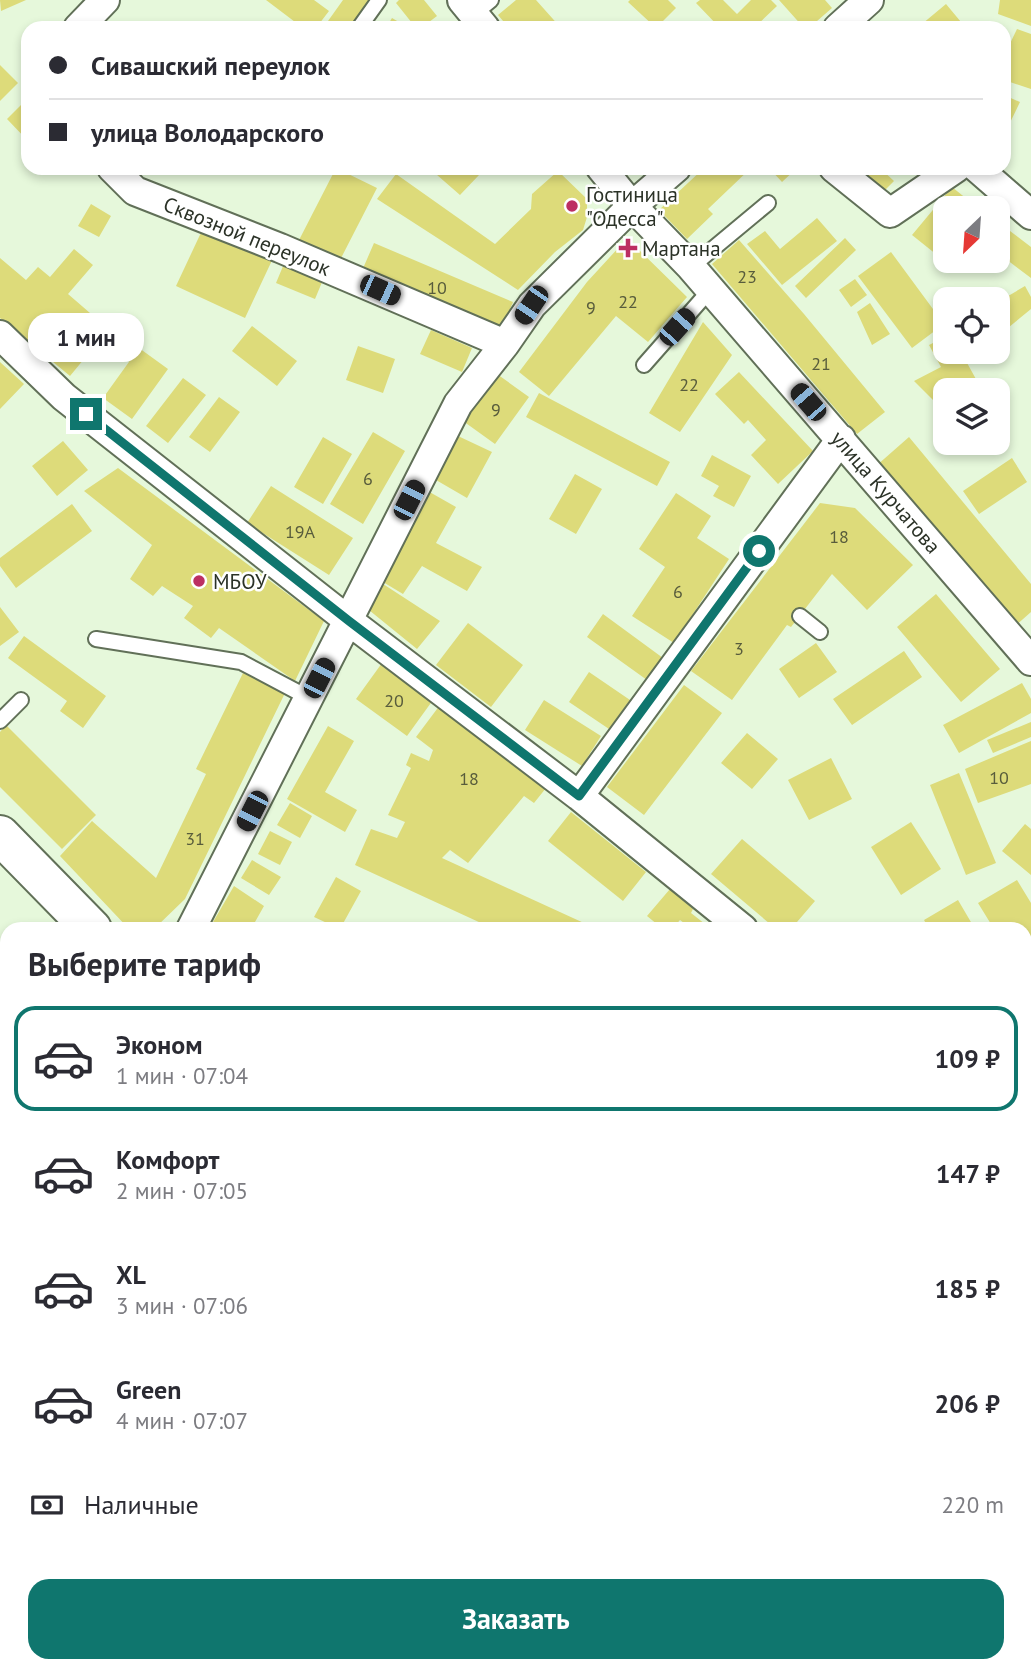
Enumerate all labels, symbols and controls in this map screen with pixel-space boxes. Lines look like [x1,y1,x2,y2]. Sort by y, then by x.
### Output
text: Сивашский переулок [91,49,330,82]
text: улица Володарского [91,116,324,149]
place label: Гостиница "Одесса" [586,181,678,232]
street label: Сквозной переулок [160,190,334,282]
north arrow [933,196,1010,273]
map controls [933,196,1010,455]
marker: Гостиница "Одесса" [564,198,580,214]
place label: Мартана [642,235,721,262]
marker: Мартана [620,240,636,256]
house number: 23 [737,265,757,288]
car [357,272,404,308]
house number: 10 [427,276,447,299]
car [511,282,552,328]
button: locate [933,287,1010,364]
house number: 22 [618,290,638,313]
house number: 9 [586,296,596,319]
car [656,304,699,350]
callout: 1 мин [28,312,144,362]
text: 1 мин [56,323,116,352]
house number: 21 [811,352,831,375]
house number: 22 [679,373,699,396]
button: layers [933,378,1010,455]
car [787,379,830,425]
route end [70,398,102,430]
house number: 9 [491,398,501,421]
street label: улица Курчатова [825,425,947,559]
house number: 6 [363,467,373,490]
car [391,477,428,523]
house number: 19А [285,520,316,543]
house number: 18 [829,525,849,548]
route start [743,535,775,567]
place label: МБОУ [213,568,267,595]
marker: МБОУ [191,573,207,589]
house number: 6 [673,580,683,603]
house number: 3 [734,637,744,660]
car [301,655,338,701]
house number: 20 [384,689,404,712]
house number: 10 [989,766,1009,789]
house number: 18 [459,767,479,790]
car [234,788,271,834]
house number: 31 [185,827,205,850]
text: Выберите тариф [28,943,261,985]
icon: car [32,1027,95,1090]
text: Эконом [116,1028,203,1061]
text: 109 ₽ [934,1042,1000,1075]
text: 1 мин · 07:04 [116,1061,248,1090]
icon: car [32,1142,95,1205]
text: Комфорт [116,1143,219,1176]
text: 147 ₽ [936,1157,1000,1190]
text: 2 мин · 07:05 [116,1176,248,1205]
icon: car [32,1257,95,1320]
text: XL [116,1258,146,1291]
text: 185 ₽ [934,1272,1000,1305]
text: 3 мин · 07:06 [116,1291,248,1320]
icon: car [32,1372,95,1435]
text: Green [116,1373,181,1406]
text: 206 ₽ [934,1387,1000,1420]
text: 4 мин · 07:07 [116,1406,248,1435]
icon: cash [28,1486,66,1524]
text: Наличные [84,1488,199,1521]
text: 220 m [942,1490,1004,1519]
button: Заказать [28,1579,1004,1659]

